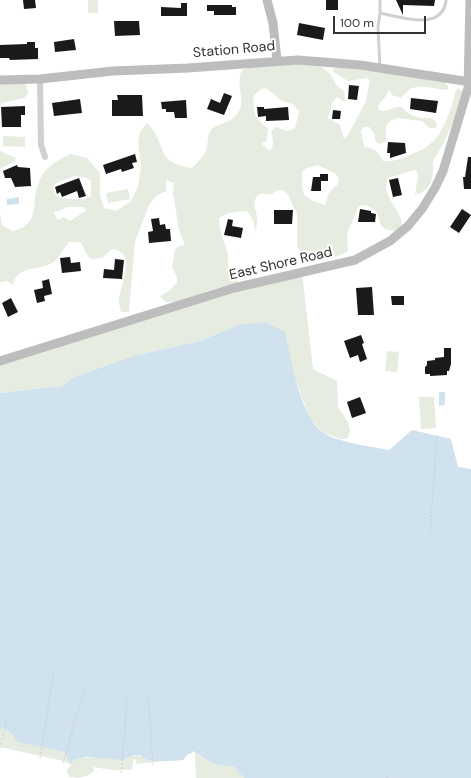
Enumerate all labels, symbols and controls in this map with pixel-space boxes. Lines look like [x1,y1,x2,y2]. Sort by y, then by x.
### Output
scale bar [335,8,428,34]
text: 100 m [340,15,374,31]
street label: Station Road [192,38,276,62]
street label: East Shore Road [228,244,334,284]

